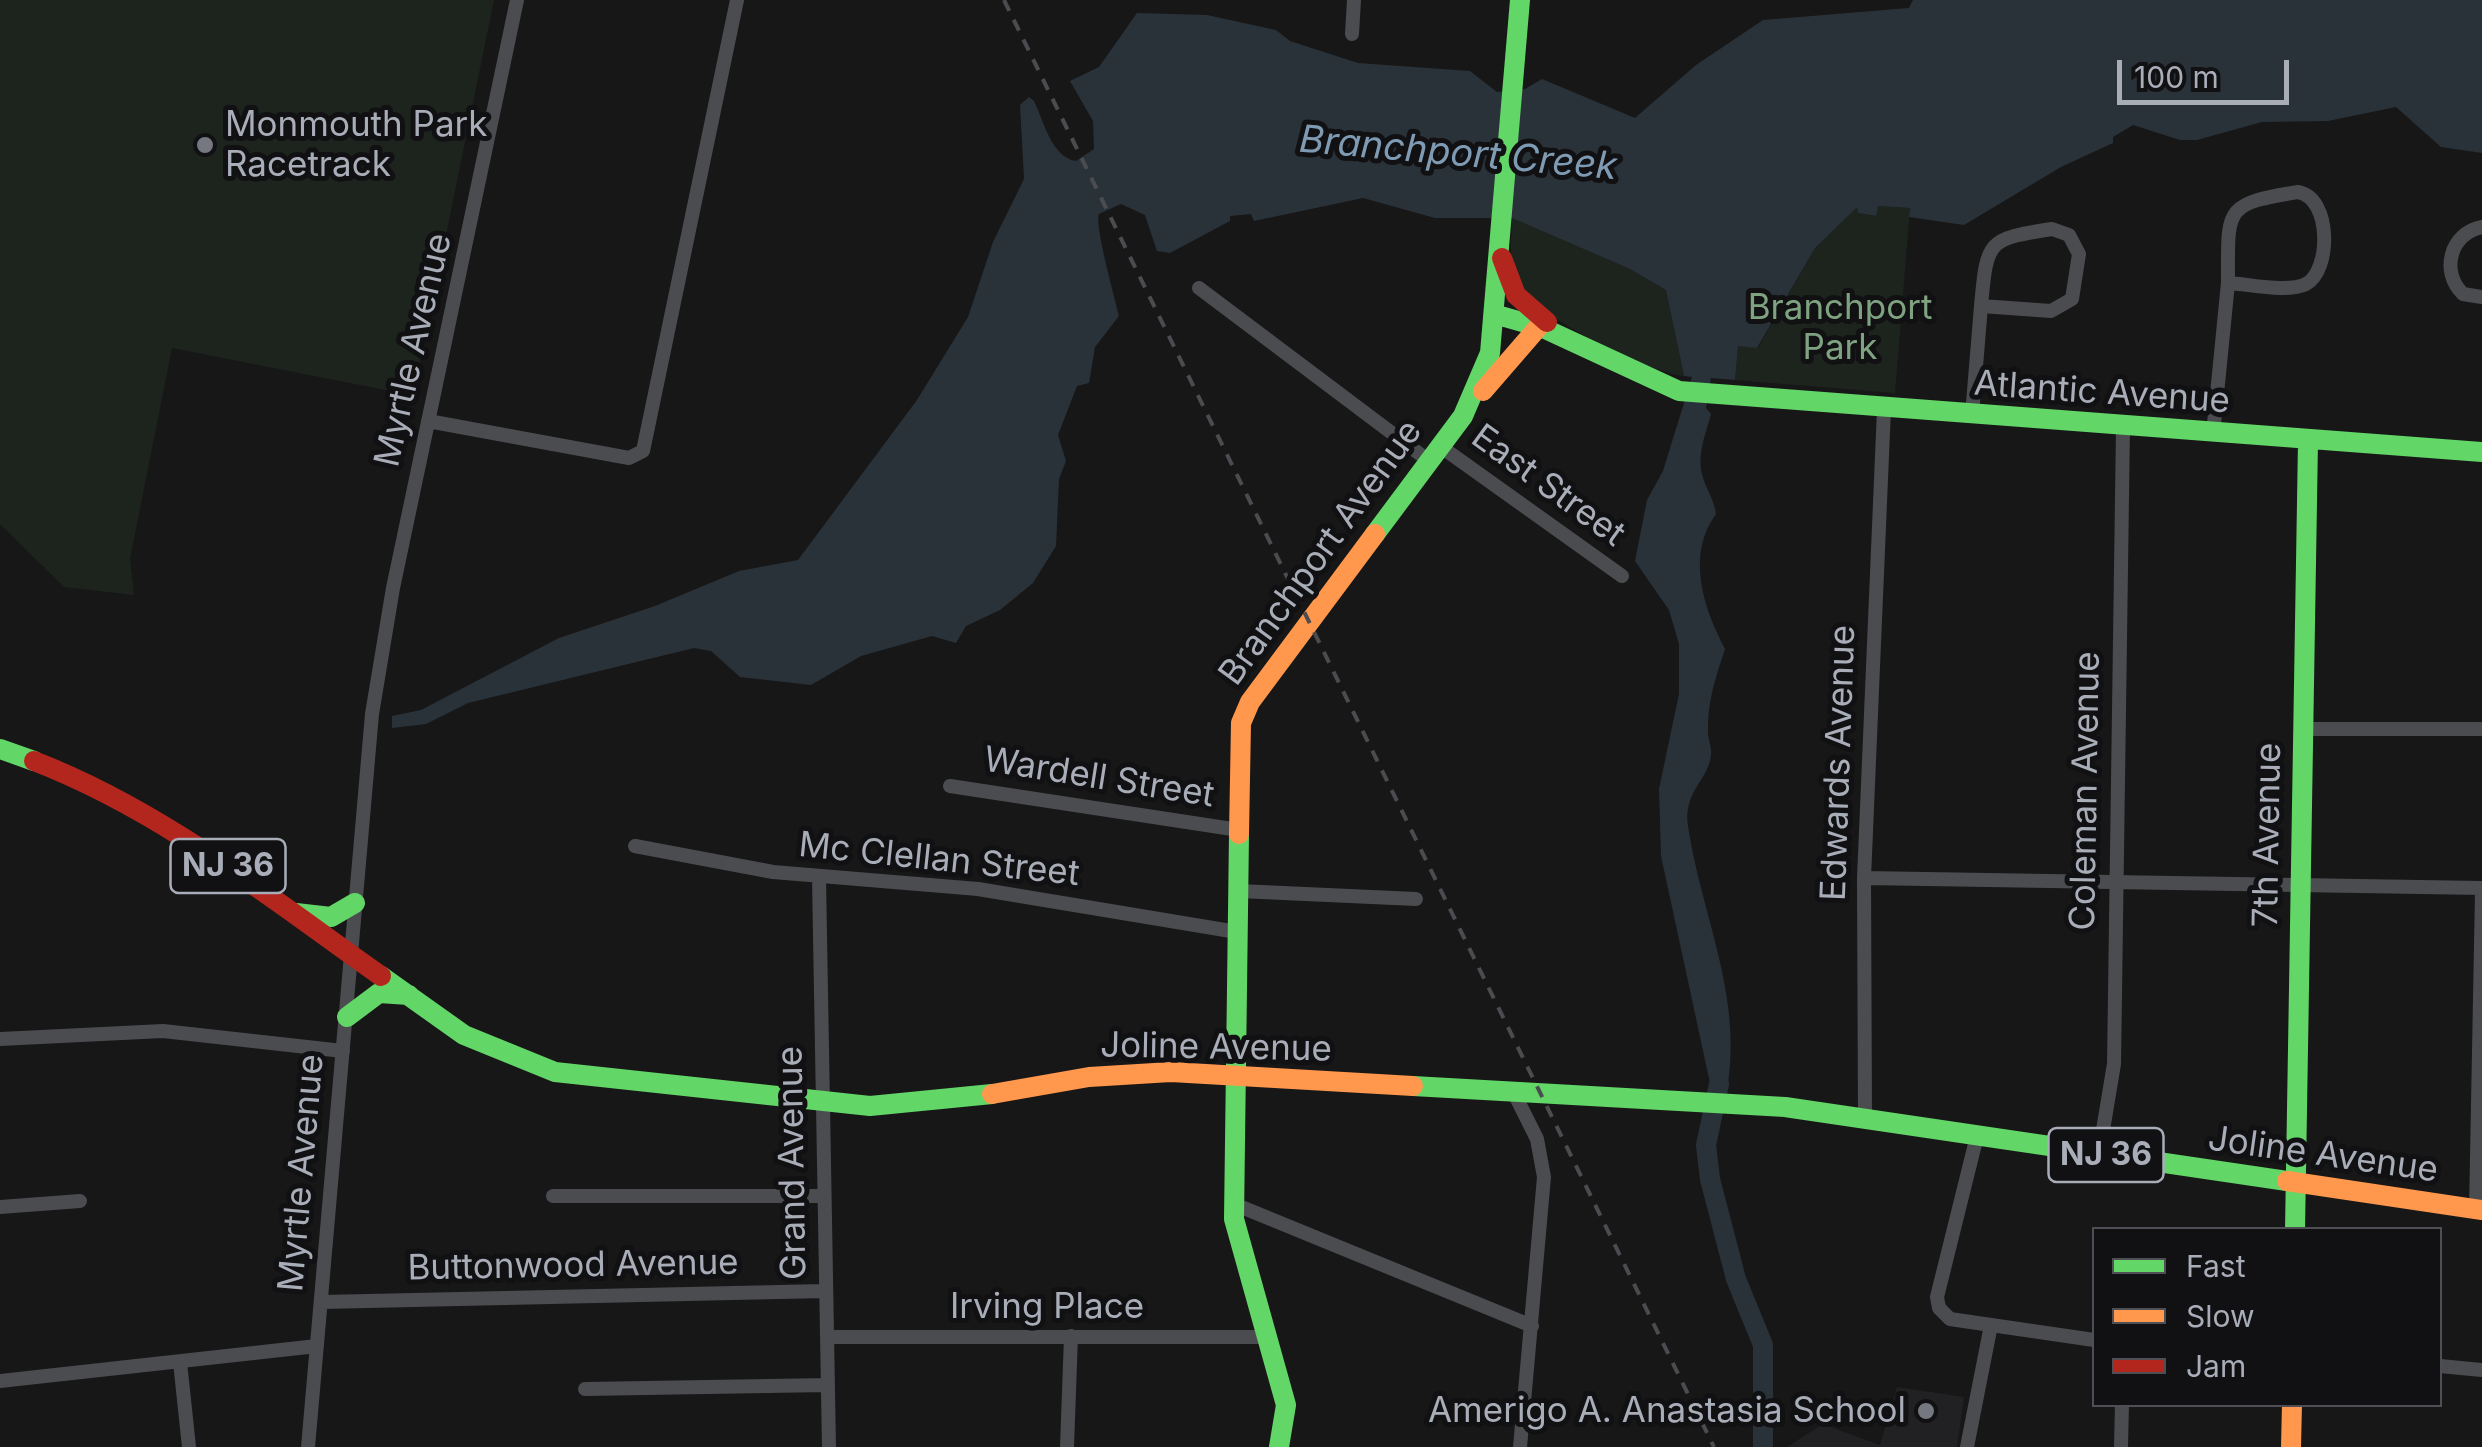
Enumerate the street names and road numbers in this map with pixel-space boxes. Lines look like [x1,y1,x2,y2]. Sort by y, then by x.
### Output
street label: Myrtle Avenue [367,229,461,471]
street label: Atlantic Avenue [1973,363,2231,423]
street label: Branchport Avenue [1211,412,1431,694]
street label: East Street [1463,416,1633,556]
street label: Edwards Avenue [1813,624,1865,902]
street label: Coleman Avenue [2063,651,2109,931]
street label: Wardell Street [981,739,1217,817]
street label: 7th Avenue [2245,742,2291,928]
street label: Mc Clellan Street [797,824,1081,896]
road number: NJ 36 [170,839,286,893]
street label: Joline Avenue [1100,1025,1332,1071]
street label: Grand Avenue [770,1046,816,1280]
street label: Myrtle Avenue [271,1052,333,1294]
street label: Joline Avenue [2205,1118,2441,1192]
road number: NJ 36 [2048,1128,2164,1182]
street label: Buttonwood Avenue [407,1242,739,1290]
street label: Irving Place [950,1286,1144,1328]

